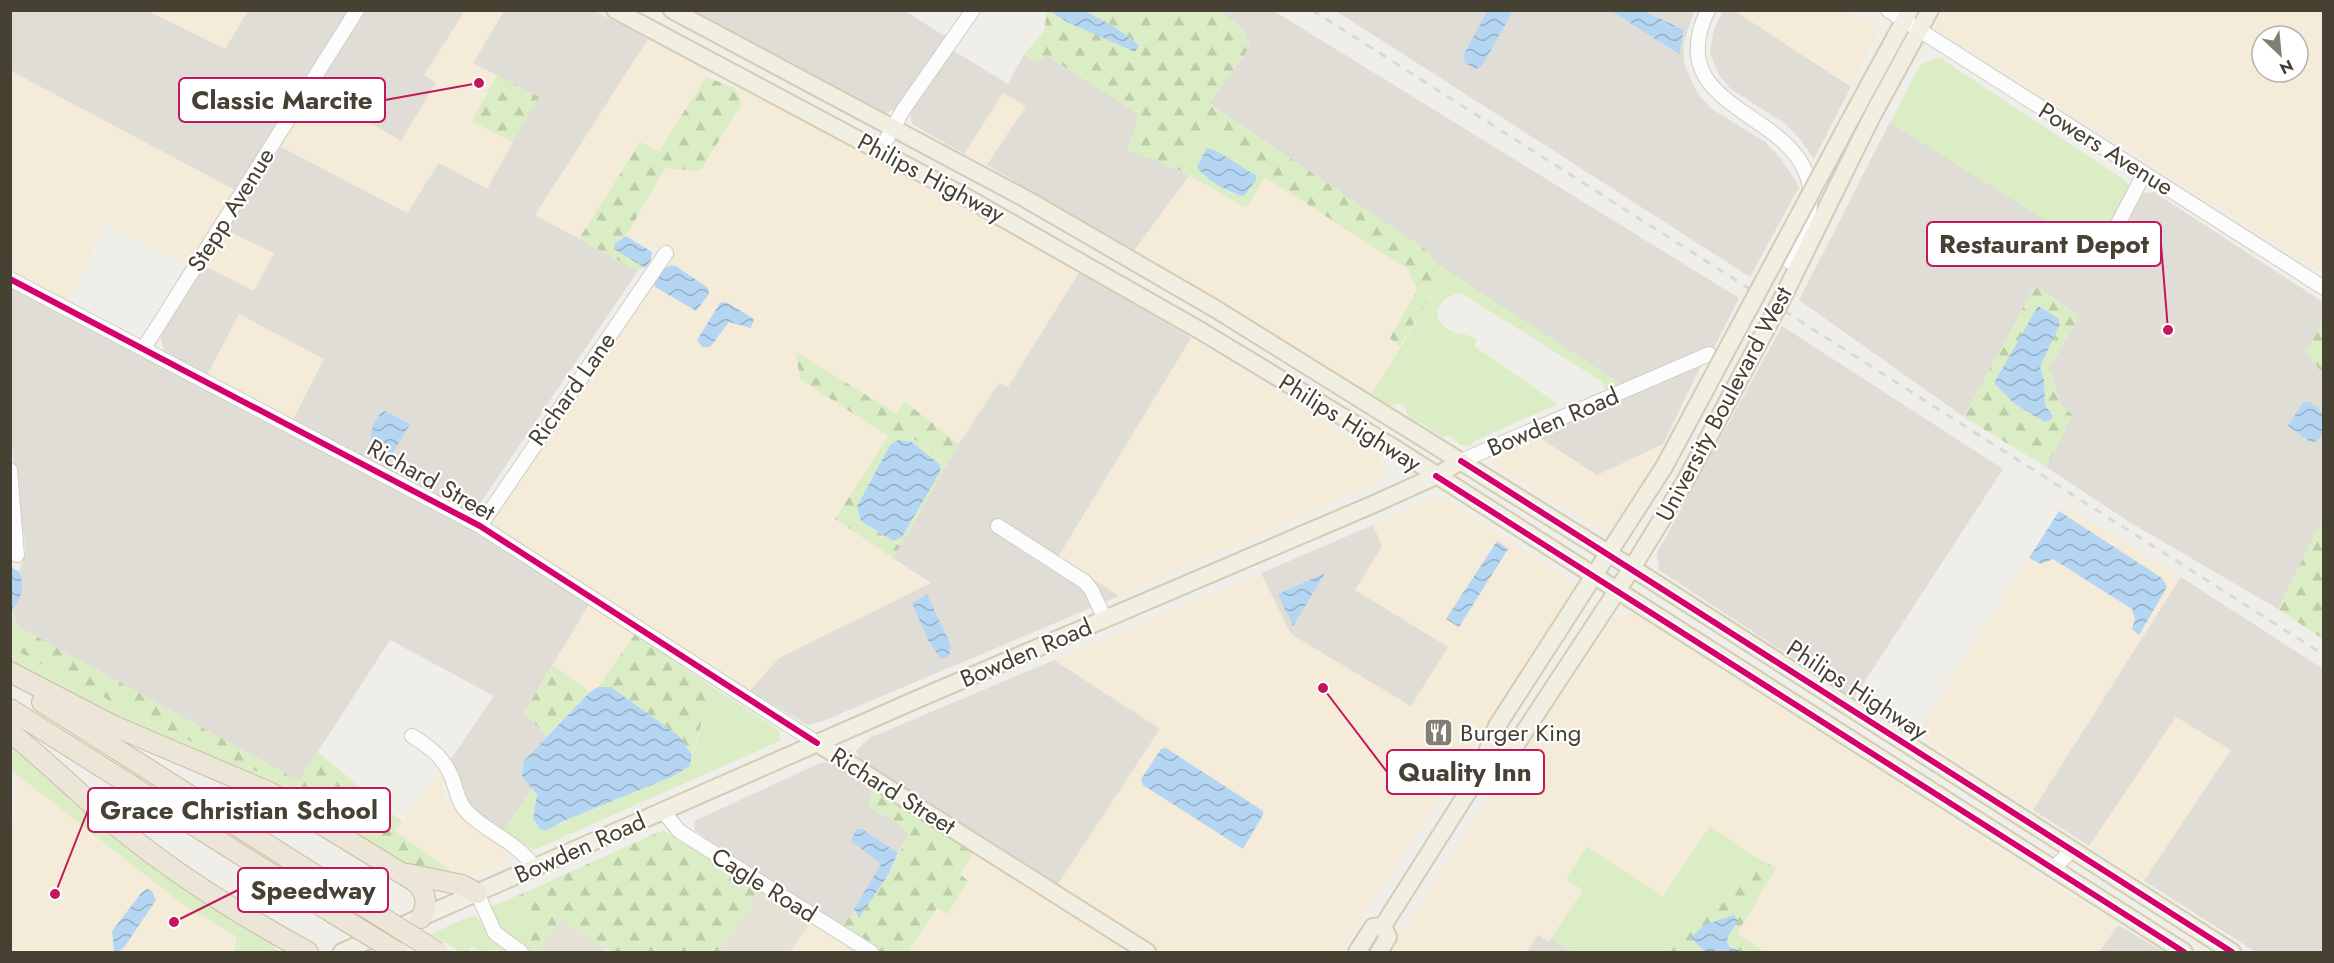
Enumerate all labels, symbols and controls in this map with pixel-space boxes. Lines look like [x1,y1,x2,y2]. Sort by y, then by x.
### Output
north arrow [2250,24,2310,84]
text: N [2276,54,2297,80]
callout: Classic Marcite [179,78,385,122]
text: Classic Marcite [191,81,373,119]
street label: Powers Avenue [2032,93,2181,204]
street label: Philips Highway [851,124,1011,231]
street label: Stepp Avenue [178,141,283,279]
callout: Restaurant Depot [1927,222,2161,266]
text: Restaurant Depot [1939,225,2150,263]
street label: University Boulevard West [1647,280,1801,527]
street label: Richard Lane [519,325,624,453]
street label: Philips Highway [1272,365,1429,481]
street label: Bowden Road [1481,378,1624,465]
street label: Richard Street [361,430,502,529]
street label: Bowden Road [954,609,1097,696]
street label: Philips Highway [1780,631,1935,749]
place label: Burger King [1460,715,1581,750]
restaurant icon: Burger King [1423,717,1455,749]
street label: Richard Street [824,738,963,843]
callout: Quality Inn [1387,750,1544,794]
text: Quality Inn [1398,753,1532,791]
callout: Grace Christian School [88,788,390,832]
text: Grace Christian School [100,791,378,829]
street label: Bowden Road [509,803,651,892]
street label: Cagle Road [705,838,824,931]
callout: Speedway [238,868,388,912]
text: Speedway [250,871,376,909]

